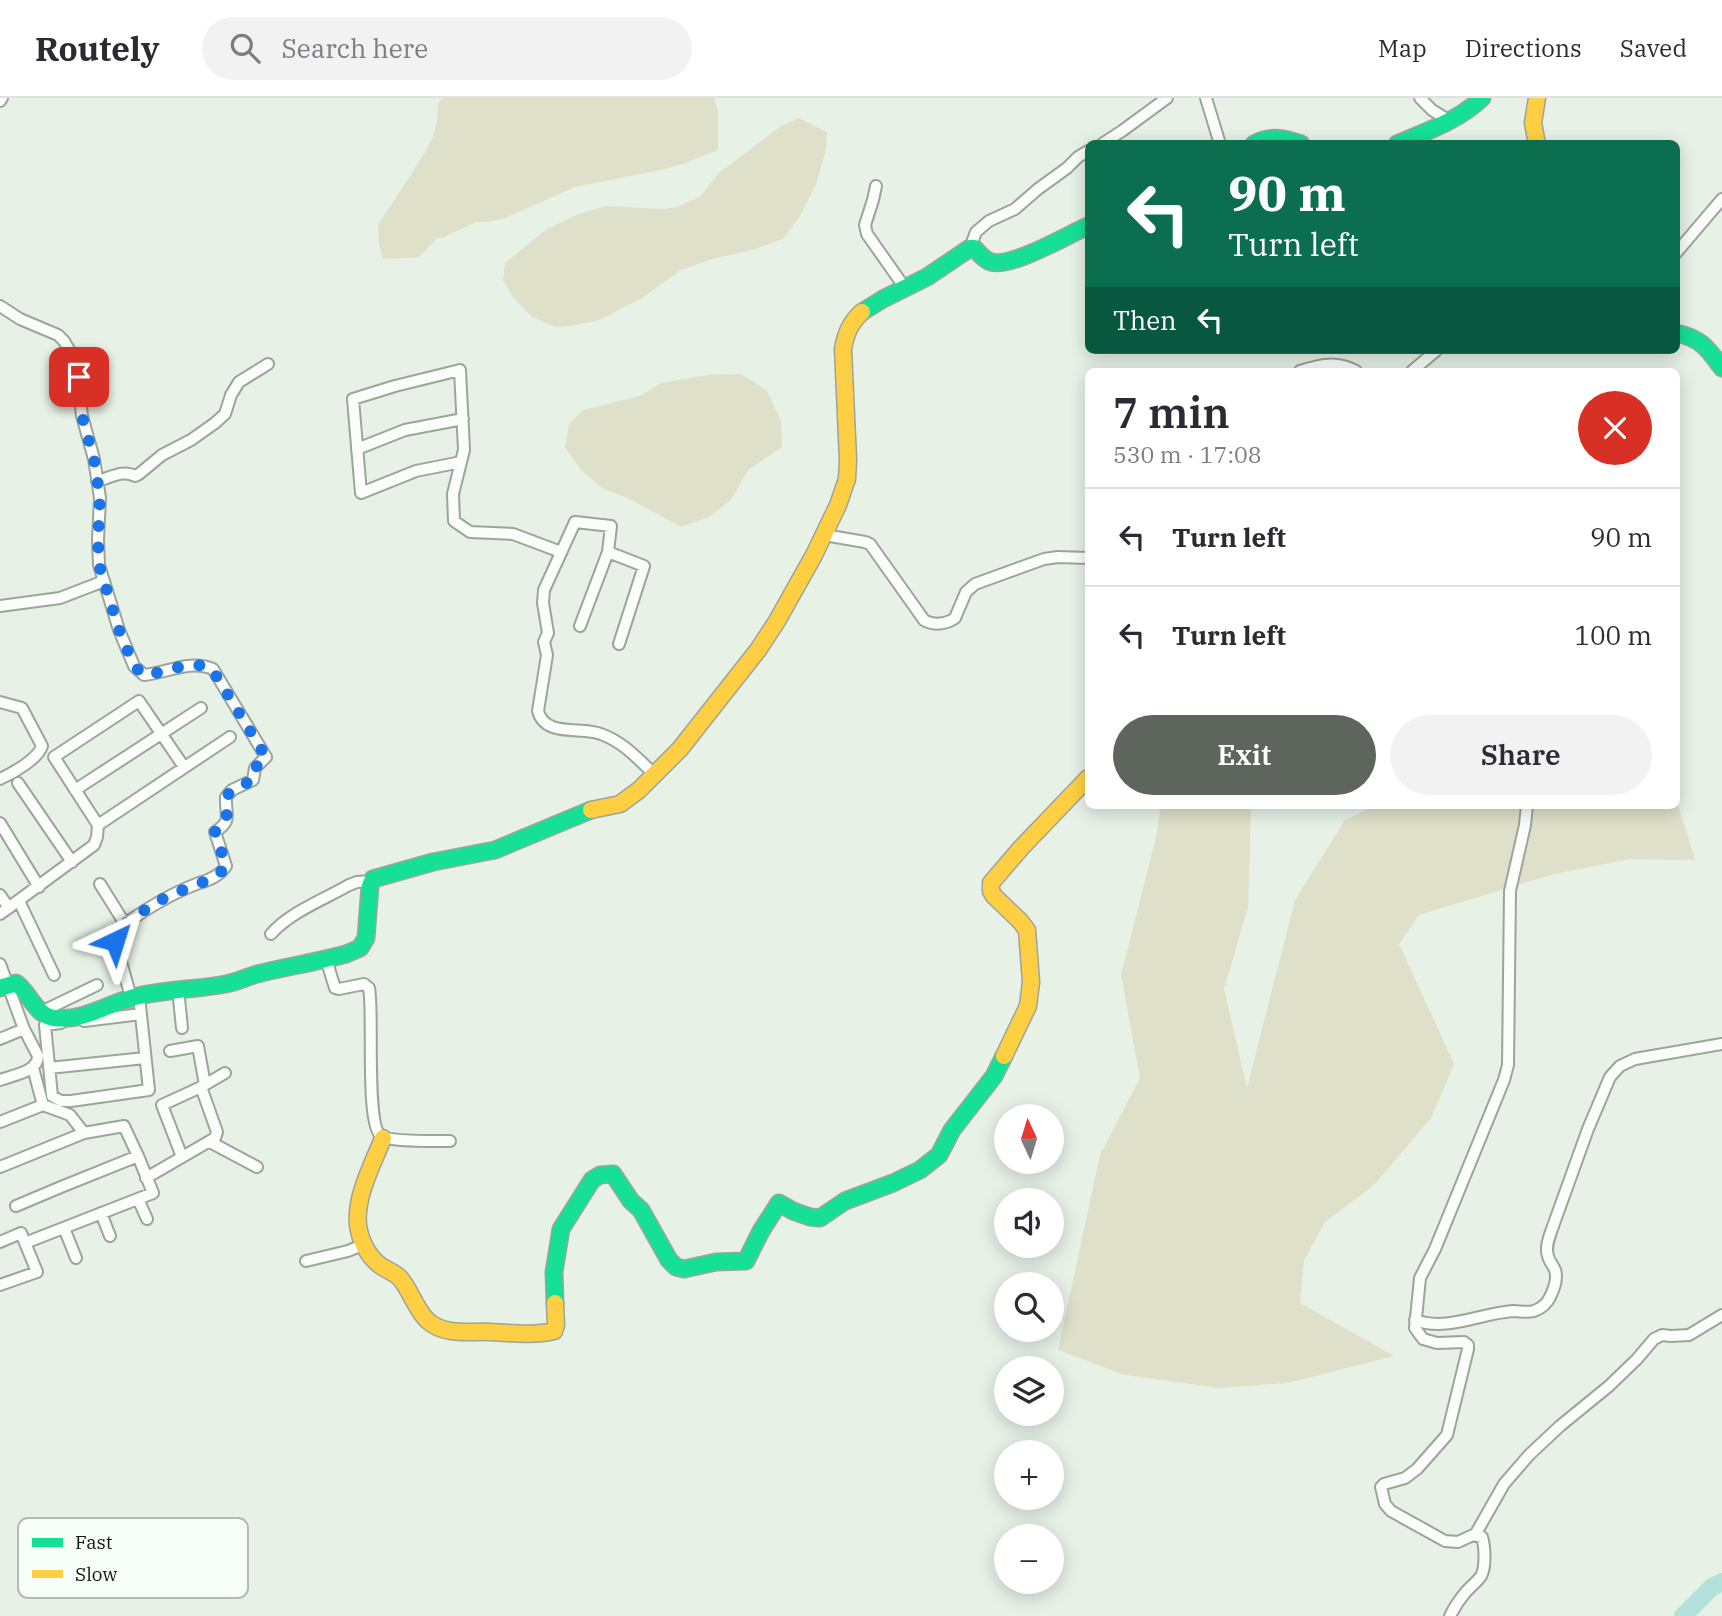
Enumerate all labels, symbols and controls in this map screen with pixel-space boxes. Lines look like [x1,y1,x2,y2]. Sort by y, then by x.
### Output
search box [202,17,692,80]
text: Routely [35,27,160,70]
icon: search [226,29,264,67]
text: Search here [282,31,428,65]
text: Map [1378,32,1427,64]
text: Directions [1465,32,1582,64]
text: Saved [1620,32,1687,64]
text: 90 m [1228,161,1346,224]
icon: left [1113,168,1204,259]
text: Turn left [1228,223,1359,265]
icon: left [1191,301,1229,339]
text: Then [1113,303,1177,337]
pin [49,347,109,407]
icon: arrive [60,358,98,396]
text: 7 min [1113,385,1230,440]
button: close [1578,391,1652,465]
text: 530 m · 17:08 [1113,439,1262,469]
icon: left [1113,518,1151,556]
text: Turn left [1172,520,1286,554]
text: 90 m [1590,520,1652,554]
icon: left [1113,616,1151,654]
text: Turn left [1172,618,1286,652]
text: 100 m [1574,618,1652,652]
button: Exit [1113,715,1376,795]
button: Share [1390,715,1652,795]
position arrow [78,904,152,978]
north arrow [994,1104,1064,1174]
map controls [994,1104,1064,1594]
button: sound [994,1188,1064,1258]
button: search [994,1272,1064,1342]
button: layers [994,1356,1064,1426]
button: + [994,1440,1064,1510]
legend [18,1518,248,1598]
button: − [994,1524,1064,1594]
text: Fast [75,1530,113,1554]
text: Slow [75,1562,117,1586]

